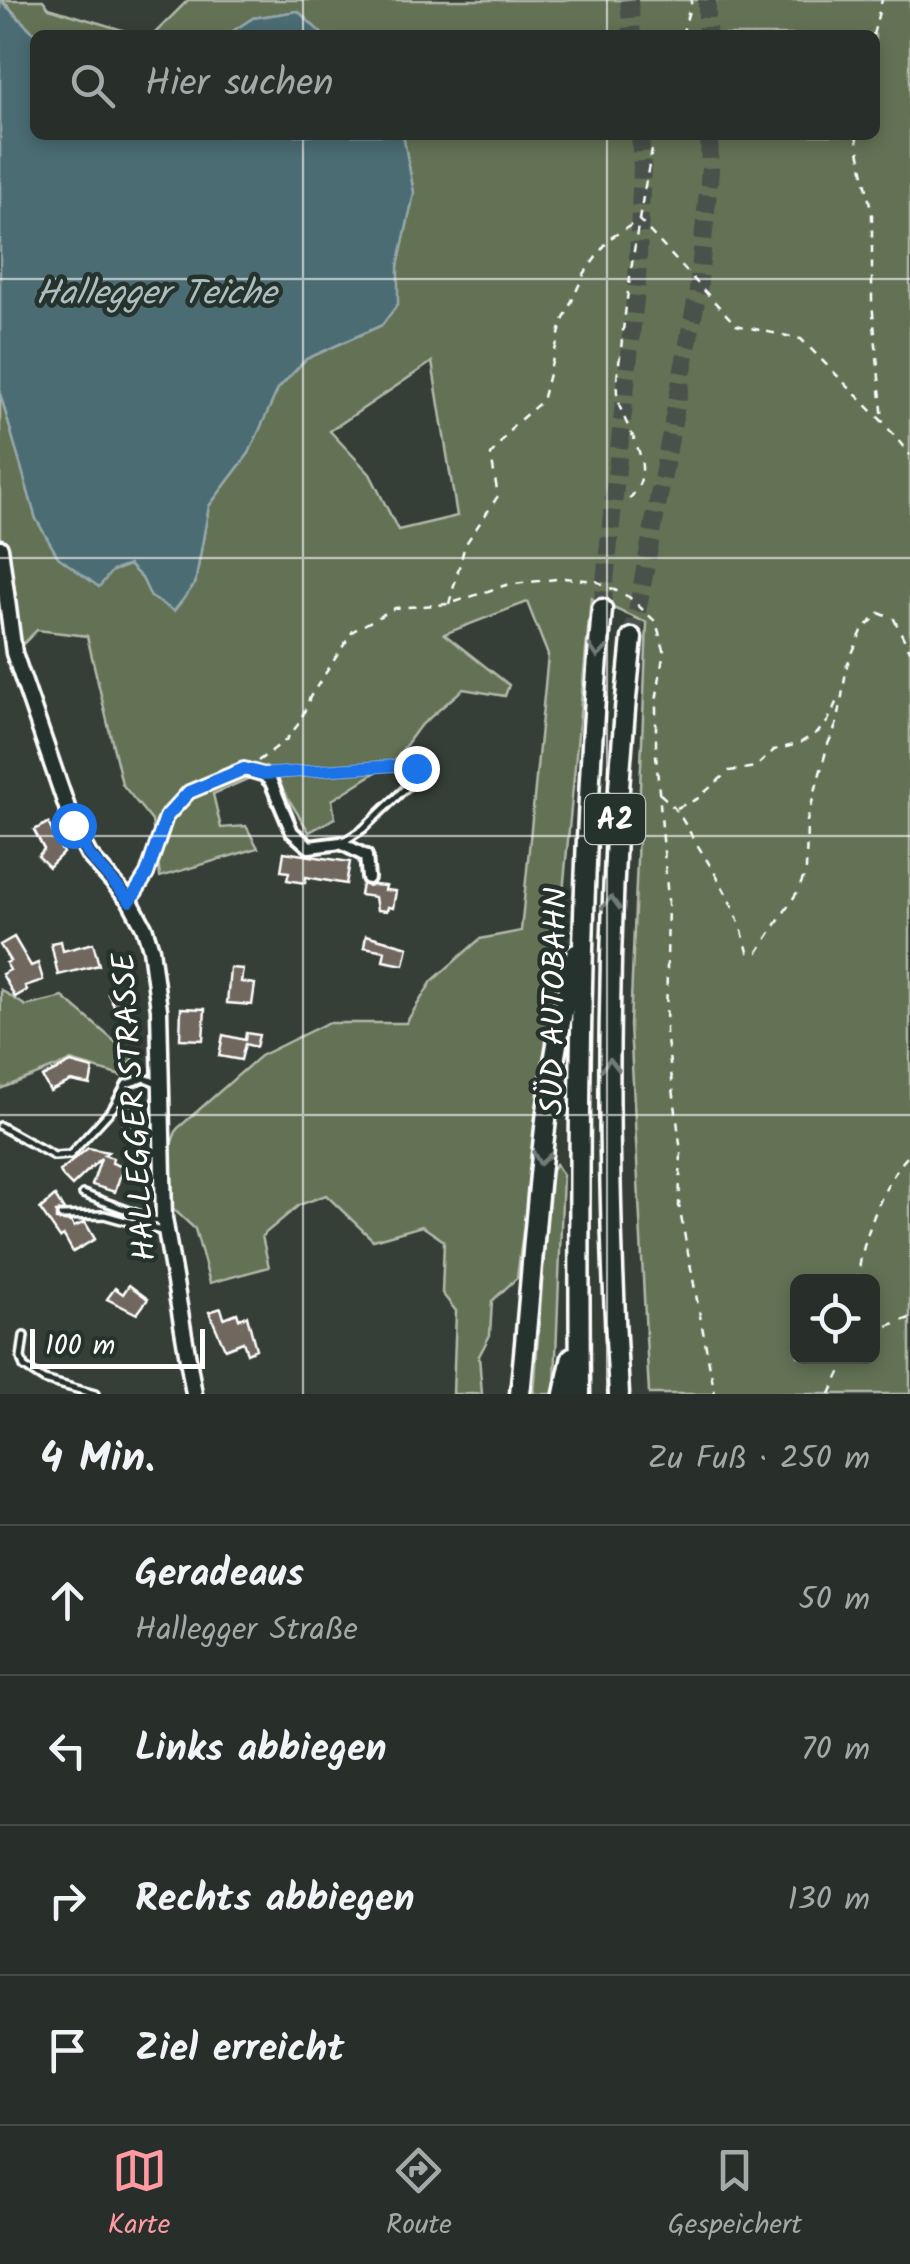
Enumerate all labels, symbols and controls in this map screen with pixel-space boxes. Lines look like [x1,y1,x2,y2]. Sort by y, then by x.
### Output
search box [30,30,880,140]
text: Hier suchen [145,55,334,115]
icon: search [65,58,120,113]
water label: Hallegger Teiche [36,267,279,323]
one-way arrow [587,643,609,659]
route end [394,746,440,792]
road number: A2 [585,794,645,844]
route start [51,803,97,849]
street label: SÜD AUTOBAHN [528,887,583,1115]
one-way arrow [601,895,622,911]
street label: HALLEGGER STRASSE [99,950,172,1263]
one-way arrow [599,1057,621,1072]
one-way arrow [532,1149,553,1166]
map controls [790,1274,880,1364]
button: locate [790,1274,880,1364]
scale bar [30,1324,205,1368]
text: 100 m [45,1324,115,1369]
text: 4 Min. [40,1426,155,1493]
text: Zu Fuß · 250 m [648,1434,870,1485]
text: Geradeaus [135,1545,304,1605]
icon: ahead [40,1573,95,1628]
text: 50 m [799,1575,870,1626]
text: Hallegger Straße [135,1605,358,1656]
text: Links abbiegen [135,1720,387,1780]
icon: left [40,1723,95,1778]
text: 70 m [801,1725,870,1776]
text: Rechts abbiegen [135,1870,415,1930]
icon: right [40,1873,95,1928]
text: 130 m [787,1875,870,1926]
text: Ziel erreicht [135,2020,344,2080]
icon: arrive [40,2023,95,2078]
tab: Karte [108,2143,170,2248]
tab: Route [386,2143,452,2248]
tab: Gespeichert [668,2143,802,2248]

